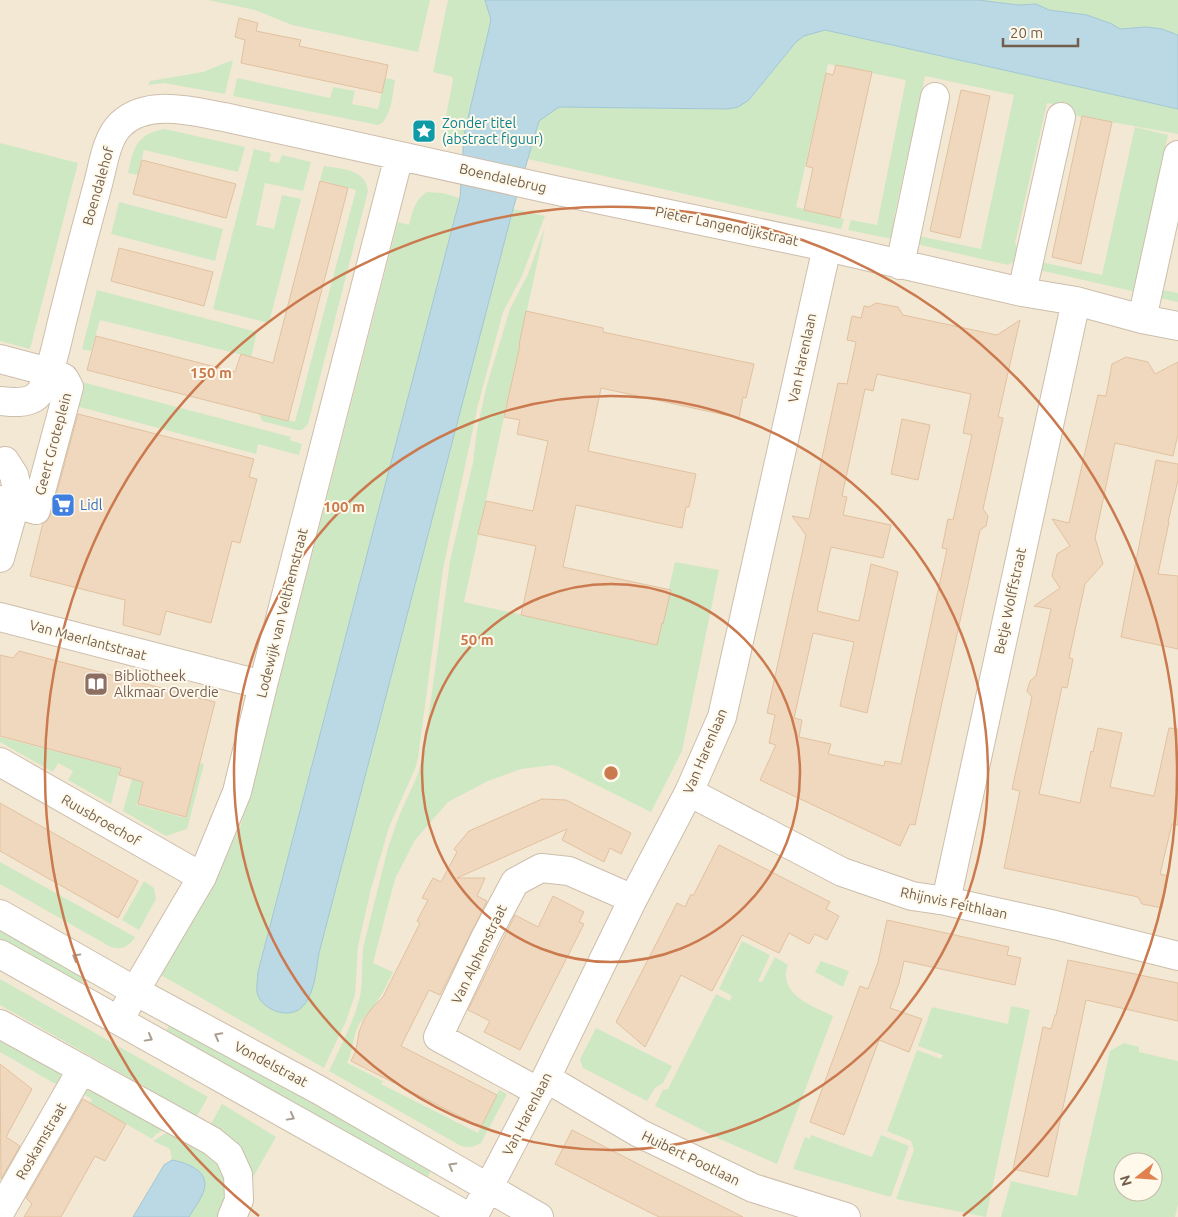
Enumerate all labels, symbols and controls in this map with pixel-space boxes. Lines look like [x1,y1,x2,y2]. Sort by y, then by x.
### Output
scale bar [1003,15,1078,47]
text: 20 m [1010,24,1043,41]
place label: Zonder titel (abstract figuur) [442,115,544,147]
place icon: Zonder titel (abstract figuur) [411,118,437,144]
street label: Boendalehof [79,144,117,227]
street label: Boendalebrug [458,160,548,196]
street label: Pieter Langendijkstraat [654,203,801,249]
street label: Van Harenlaan [785,312,819,404]
text: 150 m [190,364,232,381]
street label: Geert Groteplein [32,391,74,497]
supermarket icon: Lidl [50,492,76,518]
place label: Lidl [80,497,103,513]
text: 100 m [323,498,365,515]
street label: Lodewijk van Velthemstraat [253,526,311,699]
street label: Betje Wolffstraat [991,546,1029,656]
street label: Van Maerlantstraat [28,617,149,663]
text: 50 m [460,631,494,648]
place label: Bibliotheek Alkmaar Overdie [114,668,219,700]
library icon: Bibliotheek Alkmaar Overdie [83,671,109,697]
street label: Van Harenlaan [680,706,730,796]
centre of rings [602,764,620,782]
street label: Ruusbroechof [59,791,144,849]
street label: Rhijnvis Feithlaan [899,884,1009,922]
street label: Van Alphenstraat [448,901,510,1006]
one-way arrow [72,954,81,964]
one-way arrow [144,1032,153,1042]
one-way arrow [214,1032,223,1042]
street label: Vondelstraat [232,1038,311,1090]
street label: Van Harenlaan [499,1070,555,1158]
street label: Roskamstraat [13,1099,70,1182]
one-way arrow [285,1111,294,1121]
street label: Huibert Pootlaan [639,1127,743,1189]
north arrow [1113,1152,1163,1202]
one-way arrow [448,1163,457,1173]
text: N [1116,1173,1135,1188]

